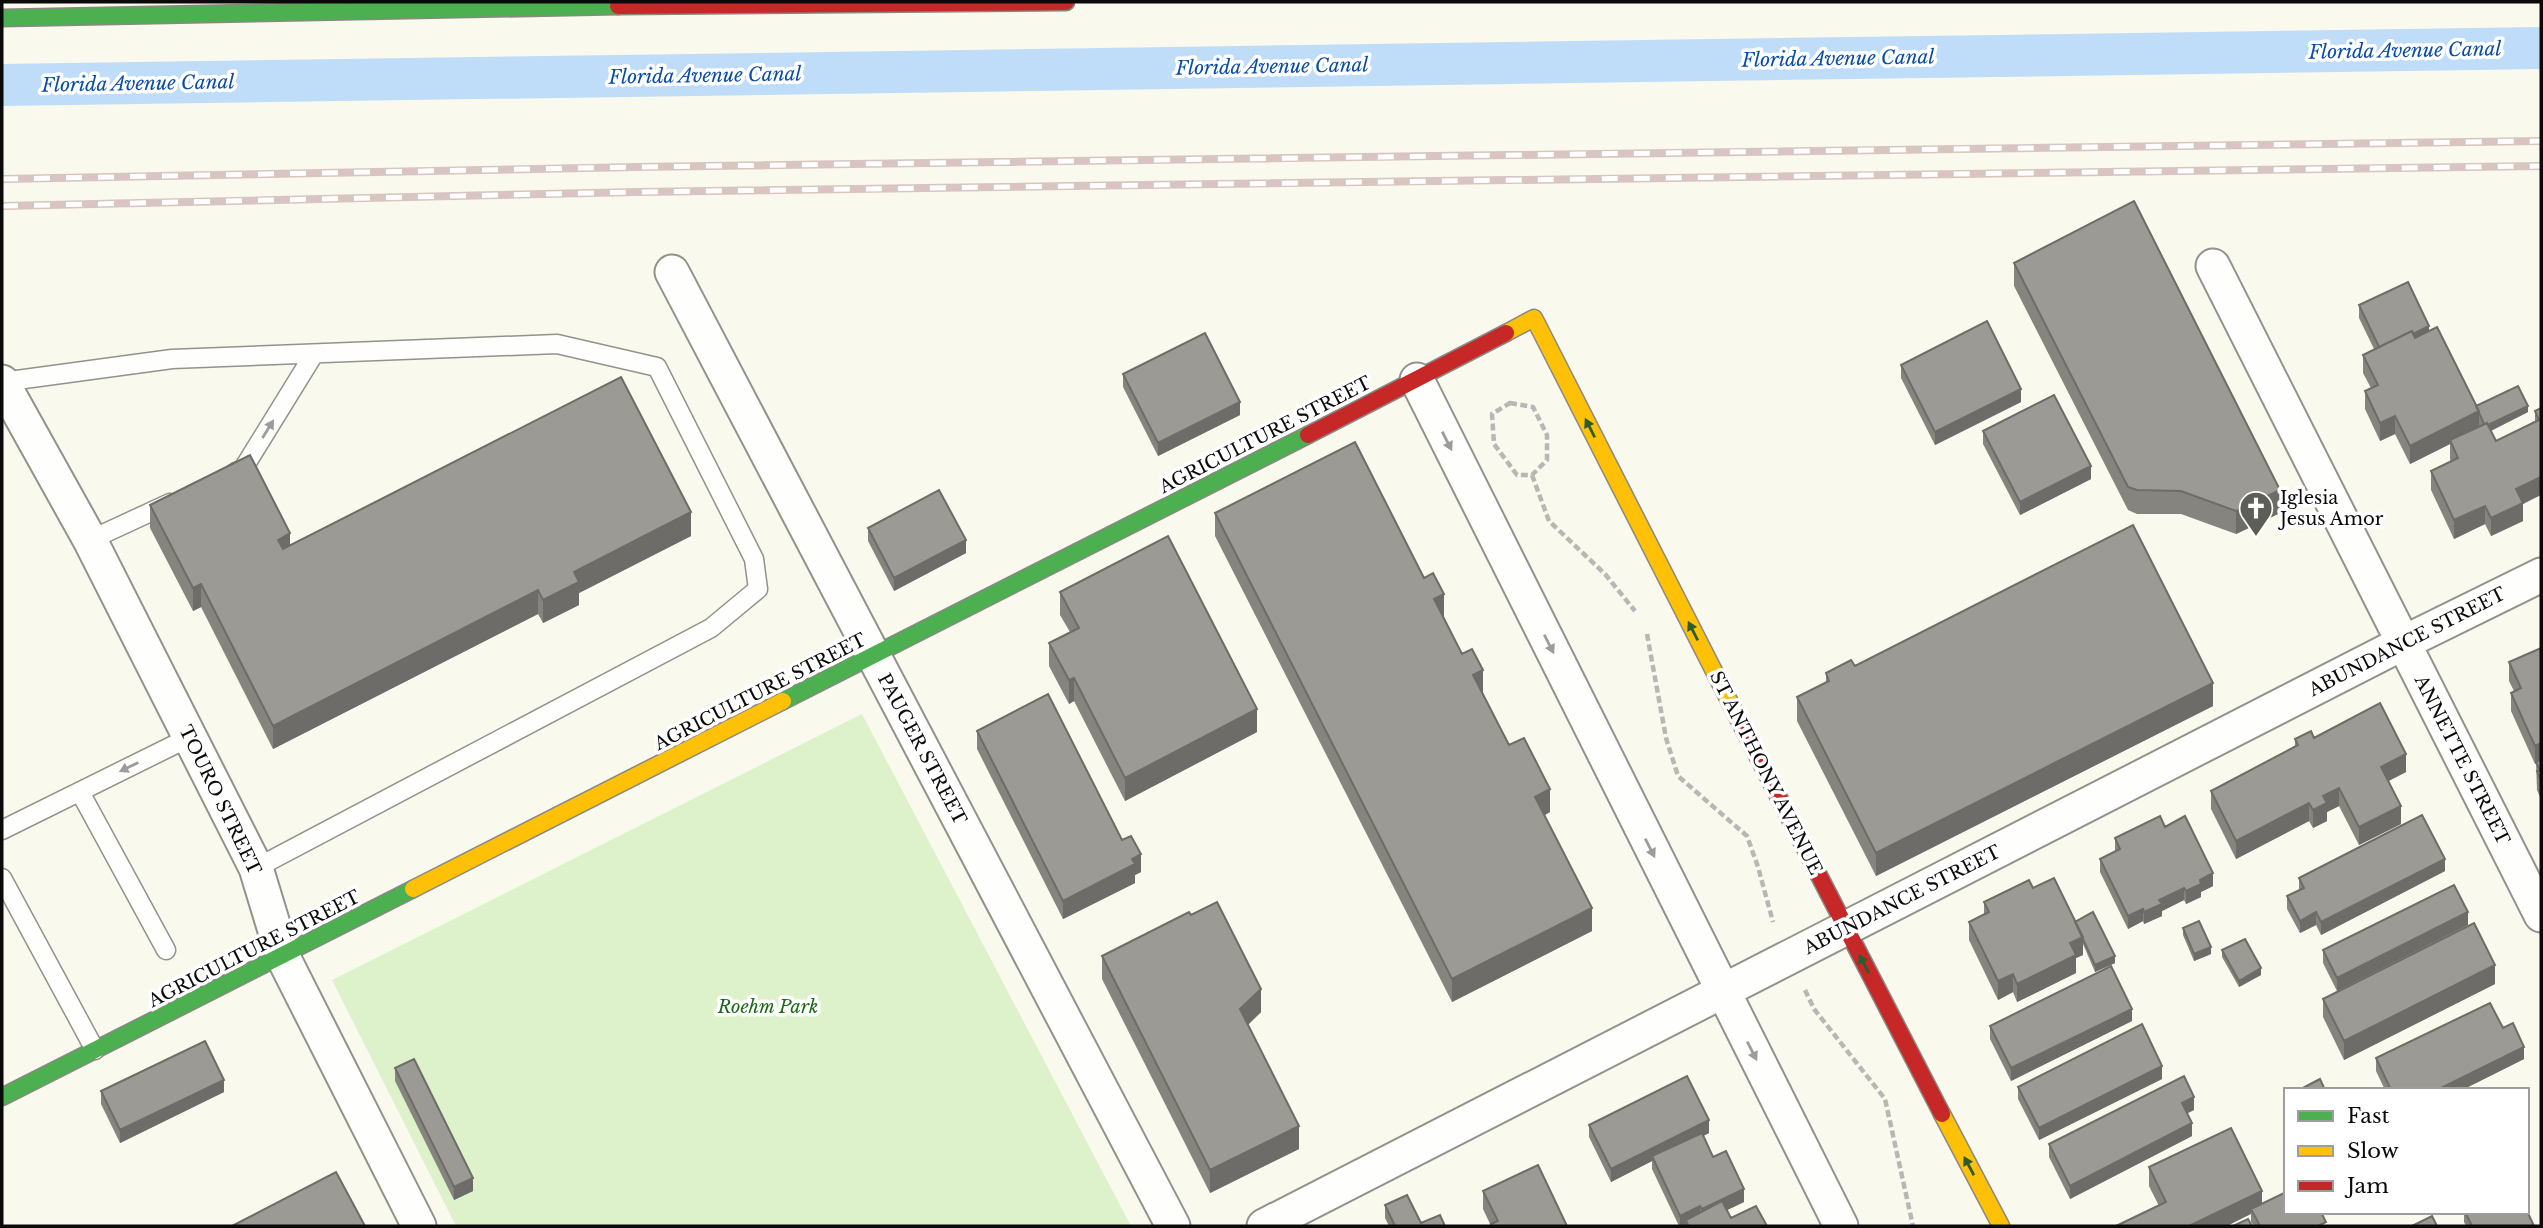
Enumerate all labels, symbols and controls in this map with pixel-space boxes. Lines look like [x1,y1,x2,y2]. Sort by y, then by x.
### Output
water label: Florida Avenue Canal [2307,37,2502,64]
water label: Florida Avenue Canal [1740,45,1935,72]
water label: Florida Avenue Canal [1174,53,1369,80]
water label: Florida Avenue Canal [607,62,802,89]
water label: Florida Avenue Canal [40,70,235,97]
street label: AGRICULTURE STREET [1155,372,1375,499]
one-way arrow [1584,418,1595,438]
one-way arrow [261,420,274,439]
one-way arrow [1441,431,1453,451]
place label: Iglesia Jesus Amor [2278,487,2384,530]
church icon: Iglesia Jesus Amor [2237,489,2275,538]
street label: ABUNDANCE STREET [2304,582,2510,702]
one-way arrow [1688,620,1700,640]
street label: AGRICULTURE STREET [650,629,870,756]
one-way arrow [1543,634,1554,654]
street label: ST ANTHONY AVENUE [1705,668,1827,878]
street label: PAUGER STREET [873,670,971,829]
street label: ANNETTE STREET [2409,671,2515,849]
street label: TOURO STREET [174,722,266,879]
one-way arrow [119,762,139,773]
one-way arrow [1644,838,1656,858]
street label: ABUNDANCE STREET [1799,840,2005,960]
street label: AGRICULTURE STREET [144,886,364,1013]
one-way arrow [1858,954,1869,974]
park label: Roehm Park [717,996,818,1018]
one-way arrow [1746,1041,1758,1061]
legend [2284,1088,2529,1214]
text: Fast [2347,1103,2389,1129]
text: Slow [2347,1138,2399,1164]
one-way arrow [1963,1156,1975,1176]
text: Jam [2344,1173,2389,1199]

